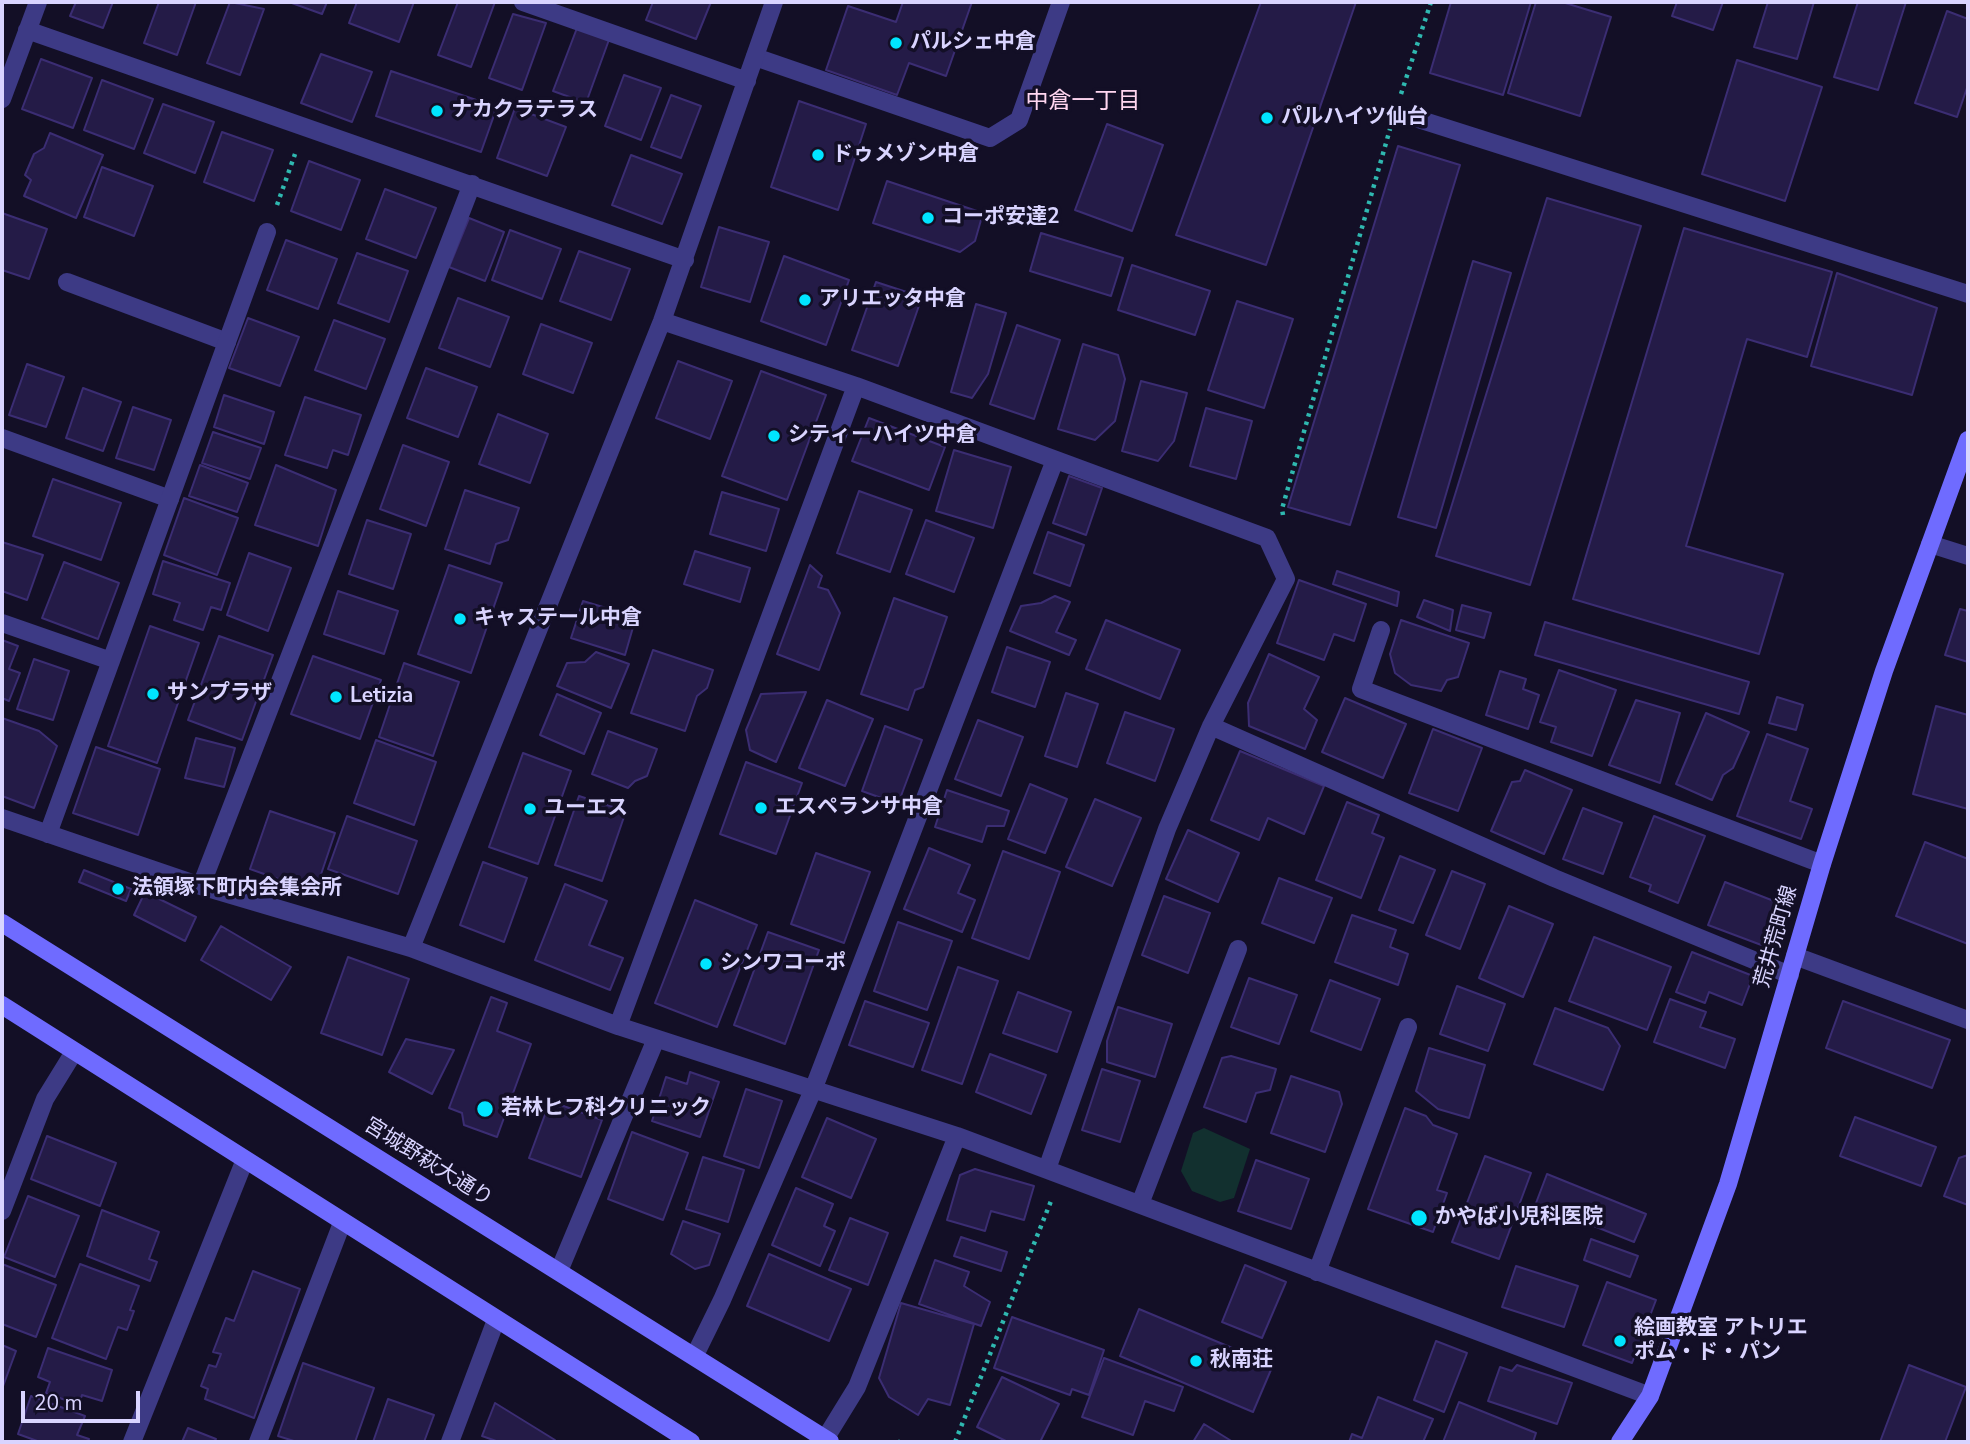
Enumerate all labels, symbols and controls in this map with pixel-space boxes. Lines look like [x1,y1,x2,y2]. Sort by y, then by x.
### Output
place label: パルシェ中倉 [910,30,1036,56]
marker: パルシェ中倉 [888,35,904,51]
district label: 中倉一丁目 [1026,88,1140,116]
place label: ナカクラテラス [451,98,598,124]
marker: ナカクラテラス [429,103,445,119]
place label: パルハイツ仙台 [1281,105,1428,131]
marker: パルハイツ仙台 [1259,110,1275,126]
place label: ドゥメゾン中倉 [832,142,979,168]
marker: ドゥメゾン中倉 [810,147,826,163]
place label: コーポ安達2 [942,205,1060,231]
marker: コーポ安達2 [920,210,936,226]
place label: アリエッタ中倉 [819,287,966,313]
marker: アリエッタ中倉 [797,292,813,308]
place label: シティーハイツ中倉 [788,423,977,449]
marker: シティーハイツ中倉 [766,428,782,444]
place label: キャステール中倉 [474,606,642,632]
marker: キャステール中倉 [452,611,468,627]
place label: サンプラザ [167,681,272,707]
place label: Letizia [350,684,413,710]
marker: サンプラザ [145,686,161,702]
marker: Letizia [328,689,344,705]
place label: エスペランサ中倉 [775,795,943,821]
place label: ユーエス [544,796,628,822]
marker: エスペランサ中倉 [753,800,769,816]
marker: ユーエス [522,801,538,817]
place label: 法領塚下町内会集会所 [132,876,342,902]
marker: 法領塚下町内会集会所 [110,881,126,897]
street label: 荒井荒町線 [1750,883,1804,991]
place label: シンワコーポ [720,951,846,977]
marker: シンワコーポ [698,956,714,972]
place label: 若林ヒフ科クリニック [501,1096,711,1122]
marker: 若林ヒフ科クリニック [475,1099,495,1119]
street label: 宮城野萩大通り [359,1113,497,1213]
place label: かやば小児科医院 [1435,1205,1603,1231]
marker: かやば小児科医院 [1409,1208,1429,1228]
place label: 絵画教室 アトリエ ポム・ド・パン [1634,1316,1808,1366]
marker: 絵画教室 アトリエ ポム・ド・パン [1612,1333,1628,1349]
place label: 秋南荘 [1210,1348,1273,1374]
marker: 秋南荘 [1188,1353,1204,1369]
scale bar [24,1378,144,1422]
text: 20 m [34,1389,83,1417]

